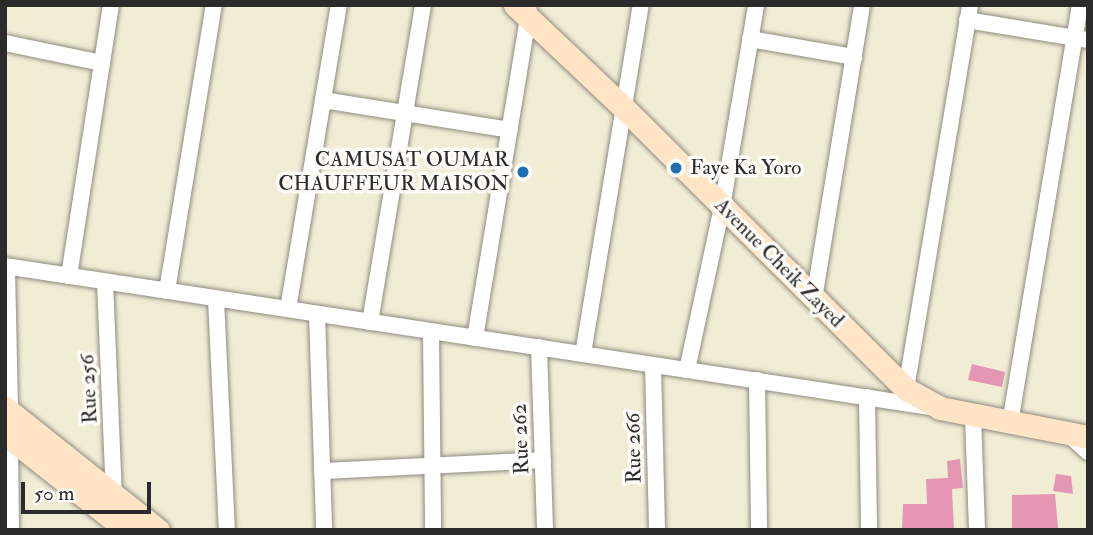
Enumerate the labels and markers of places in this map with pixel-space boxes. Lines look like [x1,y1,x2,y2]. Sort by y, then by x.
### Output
place label: CAMUSAT OUMAR CHAUFFEUR MAISON [278,147,509,197]
place label: Faye Ka Yoro [690,155,801,181]
marker: Faye Ka Yoro [668,160,684,176]
marker: CAMUSAT OUMAR CHAUFFEUR MAISON [515,164,531,180]

